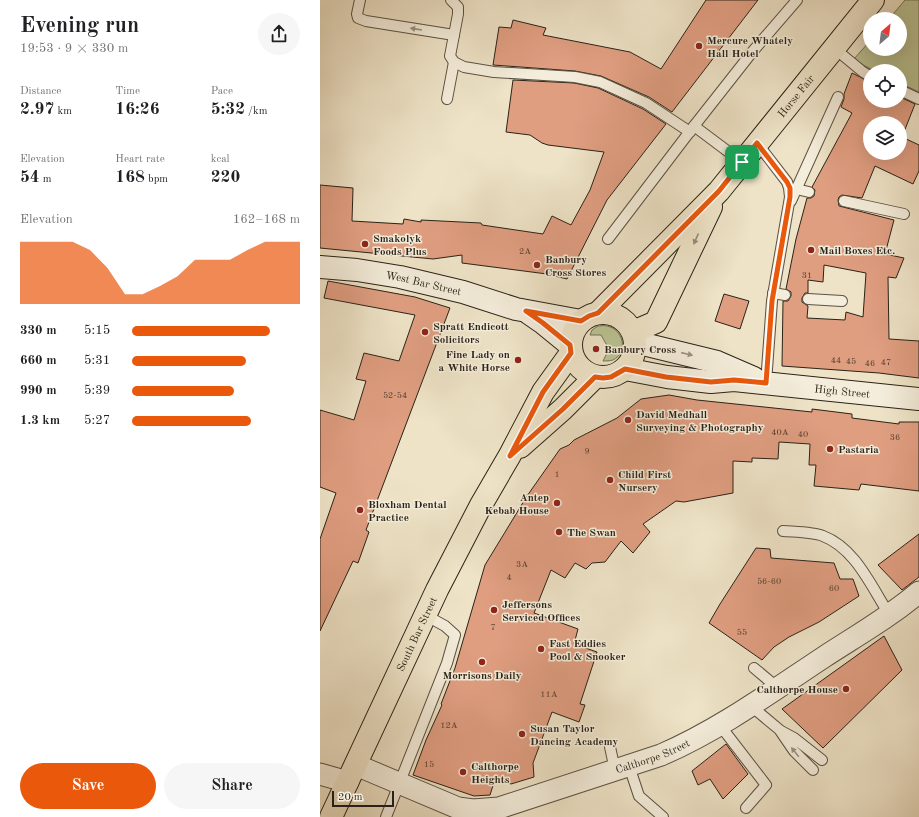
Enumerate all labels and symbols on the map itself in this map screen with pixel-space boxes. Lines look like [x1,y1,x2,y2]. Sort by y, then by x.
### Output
north arrow [863,12,907,56]
one-way arrow [410,26,422,32]
place label: Mercure Whately Hall Hotel [707,36,793,60]
marker: Mercure Whately Hall Hotel [694,41,704,51]
street label: Horse Fair [776,73,818,120]
pin [725,145,759,179]
one-way arrow [693,233,699,245]
place label: Smakolyk Foods Plus [373,234,427,258]
marker: Smakolyk Foods Plus [360,239,370,249]
marker: Mail Boxes Etc. [806,245,816,255]
place label: Mail Boxes Etc. [819,246,895,257]
house number: 2A [519,247,531,256]
place label: Banbury Cross Stores [545,255,606,279]
marker: Banbury Cross Stores [532,260,542,270]
street label: West Bar Street [385,271,462,298]
house number: 31 [802,271,812,280]
place label: Spratt Endicott Solicitors [433,322,509,346]
marker: Spratt Endicott Solicitors [420,327,430,337]
marker: Banbury Cross [591,344,601,354]
place label: Banbury Cross [604,345,676,356]
place label: Fine Lady on a White Horse [439,350,510,374]
one-way arrow [681,352,693,358]
marker: Fine Lady on a White Horse [513,355,523,365]
house number: 44 [831,356,841,365]
house number: 45 [846,357,856,366]
house number: 47 [881,358,891,367]
house number: 46 [865,359,875,368]
street label: High Street [814,384,871,401]
house number: 52-54 [383,391,407,400]
place label: David Medhall Surveying & Photography [636,410,764,434]
marker: David Medhall Surveying & Photography [623,415,633,425]
house number: 40A [771,428,789,437]
house number: 40 [798,430,808,439]
house number: 36 [890,433,900,442]
marker: Pastaria [825,444,835,454]
place label: Pastaria [838,445,879,456]
house number: 9 [584,447,590,456]
house number: 1 [554,470,560,479]
place label: Child First Nursery [618,470,671,494]
marker: Child First Nursery [605,475,615,485]
place label: Antep Kebab House [484,493,549,517]
marker: Antep Kebab House [552,498,562,508]
place label: Bloxham Dental Practice [368,500,447,524]
marker: Bloxham Dental Practice [355,505,365,515]
marker: The Swan [554,527,564,537]
place label: The Swan [567,528,616,539]
house number: 3A [516,560,528,569]
house number: 4 [506,573,512,582]
house number: 56-60 [757,577,781,586]
house number: 60 [829,584,839,593]
street label: South Bar Street [396,595,440,674]
place label: Jeffersons Serviced Offices [502,600,580,624]
marker: Jeffersons Serviced Offices [489,605,499,615]
house number: 7 [490,623,496,632]
house number: 55 [737,628,747,637]
place label: Fast Eddies Pool & Snooker [549,639,626,663]
marker: Fast Eddies Pool & Snooker [536,644,546,654]
marker: Morrisons Daily [477,657,487,667]
place label: Morrisons Daily [443,671,522,682]
marker: Calthorpe House [841,684,851,694]
place label: Calthorpe House [756,685,838,696]
house number: 11A [540,690,558,699]
house number: 12A [440,721,458,730]
place label: Susan Taylor Dancing Academy [530,724,619,748]
marker: Susan Taylor Dancing Academy [517,729,527,739]
street label: Calthorpe Street [614,738,692,776]
one-way arrow [791,746,799,757]
house number: 15 [424,760,434,769]
place label: Calthorpe Heights [471,762,519,786]
marker: Calthorpe Heights [458,767,468,777]
scale bar [332,789,394,808]

